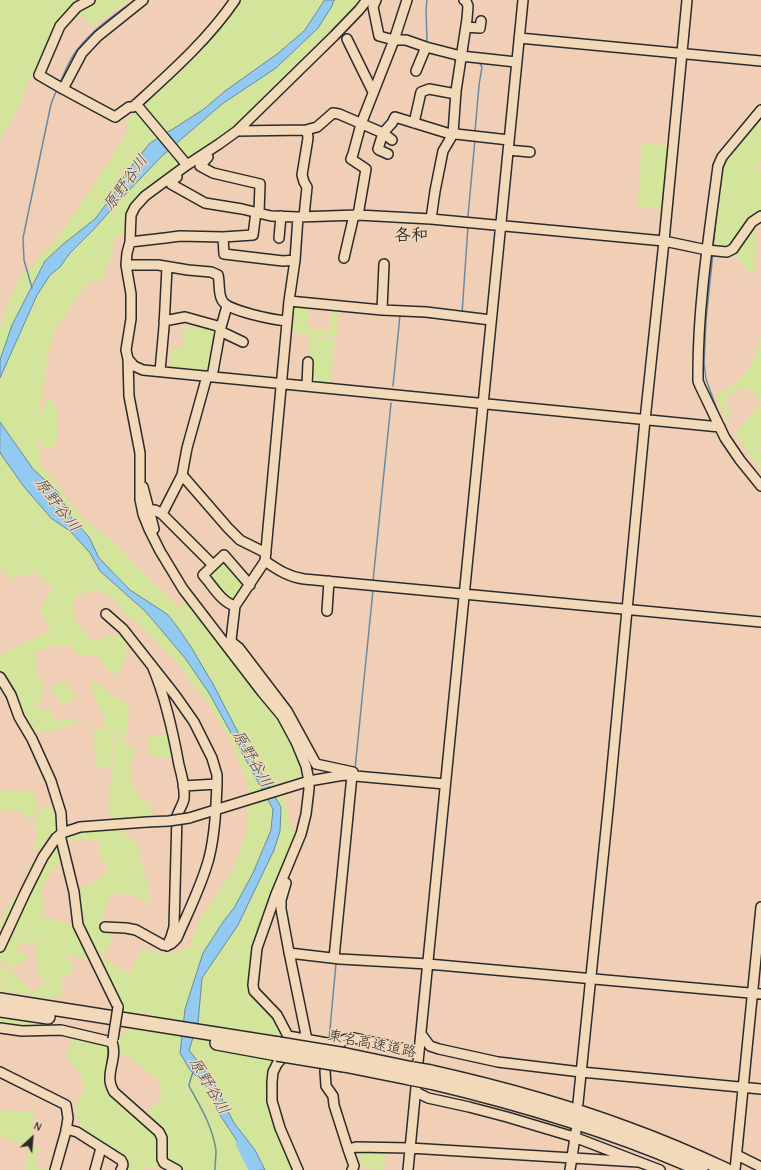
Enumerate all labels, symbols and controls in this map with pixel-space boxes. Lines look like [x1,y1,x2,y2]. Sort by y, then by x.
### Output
water label: 原野谷川 [99,151,153,215]
district label: 各和 [394,225,428,245]
water label: 原野谷川 [30,474,84,536]
water label: 原野谷川 [228,726,276,792]
street label: 東名高速道路 [326,1027,418,1061]
water label: 原野谷川 [184,1054,234,1118]
north arrow [12,1118,52,1158]
text: N [31,1119,44,1134]

